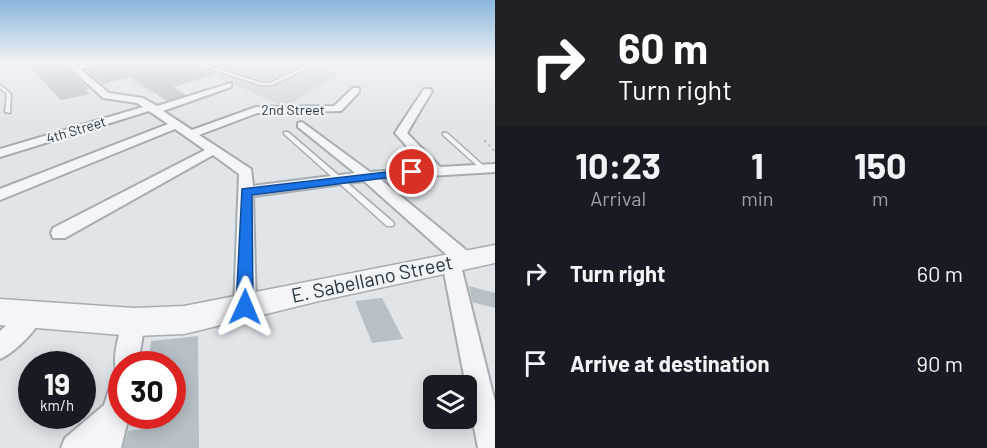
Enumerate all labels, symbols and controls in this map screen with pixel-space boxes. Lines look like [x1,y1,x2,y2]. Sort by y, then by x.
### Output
text: 60 m [618,22,708,72]
icon: right [519,24,597,102]
text: Turn right [618,73,732,105]
street label: 2nd Street [261,101,325,118]
street label: 4th Street [44,112,108,147]
text: 10:23 [575,143,661,186]
text: 1 [751,143,764,186]
text: 150 [854,143,907,186]
pin [386,146,437,197]
icon: arrive [395,155,428,188]
text: Arrival [590,186,646,210]
text: min [741,186,774,210]
text: m [872,186,889,210]
street label: E. Sabellano Street [289,249,455,307]
icon: right [519,257,552,290]
text: Turn right [570,260,665,286]
text: 60 m [917,260,963,286]
position arrow [213,275,277,339]
icon: arrive [519,347,552,380]
text: Arrive at destination [570,350,769,376]
text: 90 m [917,350,963,376]
speed limit sign: 30 [108,351,186,429]
text: 19 [44,365,70,401]
map controls [423,375,477,429]
button: layers [423,375,477,429]
text: km/h [40,396,74,414]

